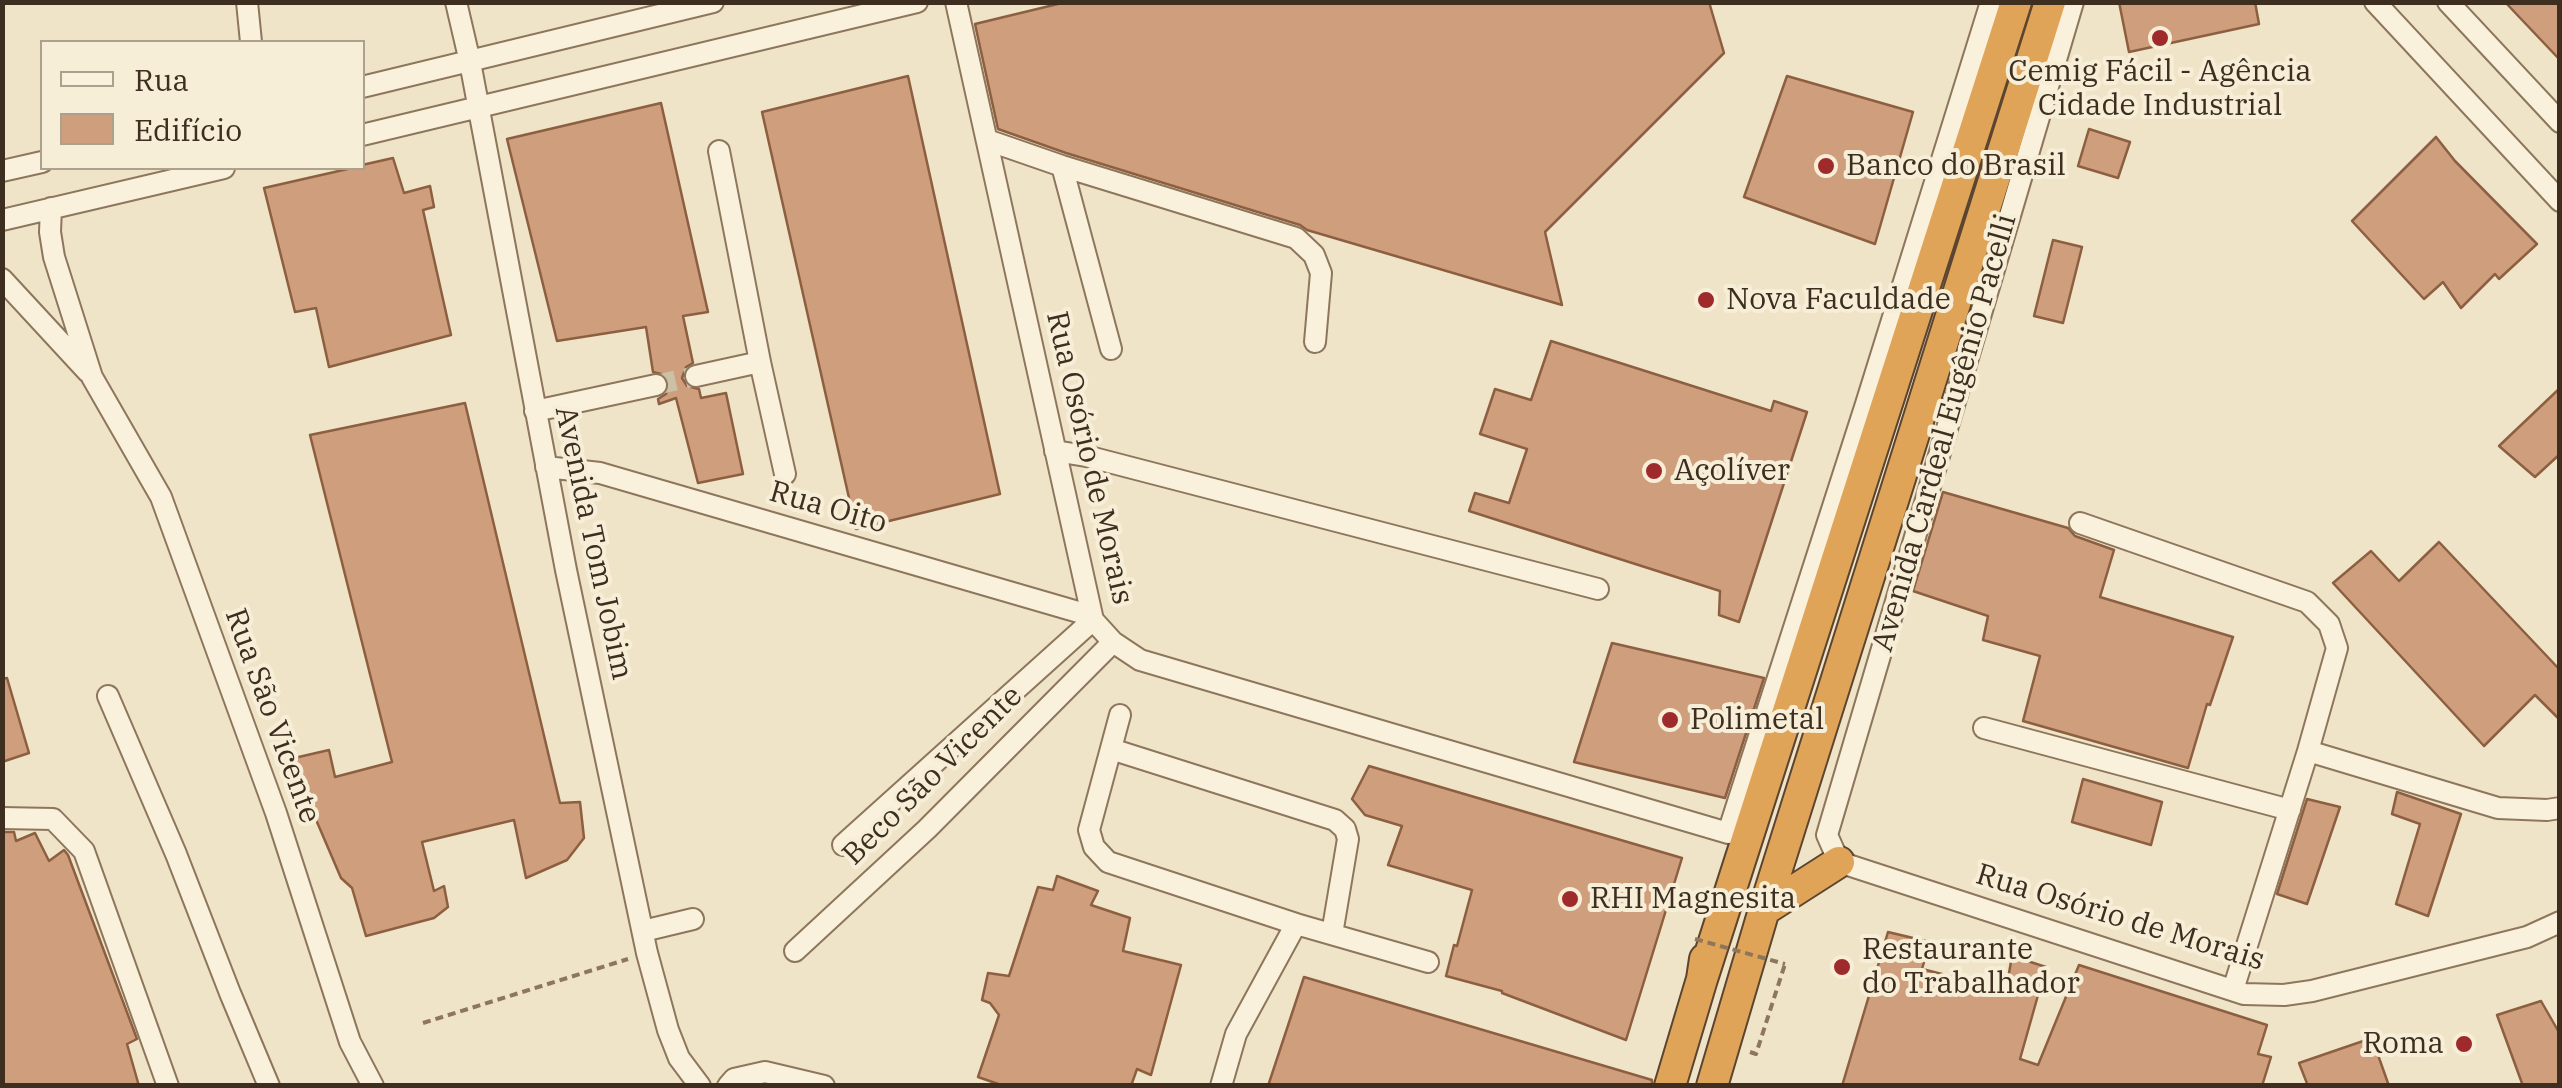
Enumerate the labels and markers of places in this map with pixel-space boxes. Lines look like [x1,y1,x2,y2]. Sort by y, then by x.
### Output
marker: Cemig Fácil - Agência Cidade Industrial [2149,27,2171,49]
place label: Cemig Fácil - Agência Cidade Industrial [2008,54,2312,124]
place label: Banco do Brasil [1846,148,2066,184]
marker: Banco do Brasil [1815,155,1837,177]
place label: Nova Faculdade [1726,282,1951,318]
marker: Nova Faculdade [1695,289,1717,311]
place label: Açolíver [1674,453,1790,489]
marker: Açolíver [1643,460,1665,482]
place label: Polimetal [1690,702,1824,738]
marker: Polimetal [1659,709,1681,731]
place label: RHI Magnesita [1590,881,1796,917]
marker: RHI Magnesita [1559,888,1581,910]
place label: Restaurante do Trabalhador [1862,932,2080,1002]
marker: Restaurante do Trabalhador [1831,956,1853,978]
place label: Roma [2362,1026,2444,1062]
marker: Roma [2453,1033,2475,1055]

